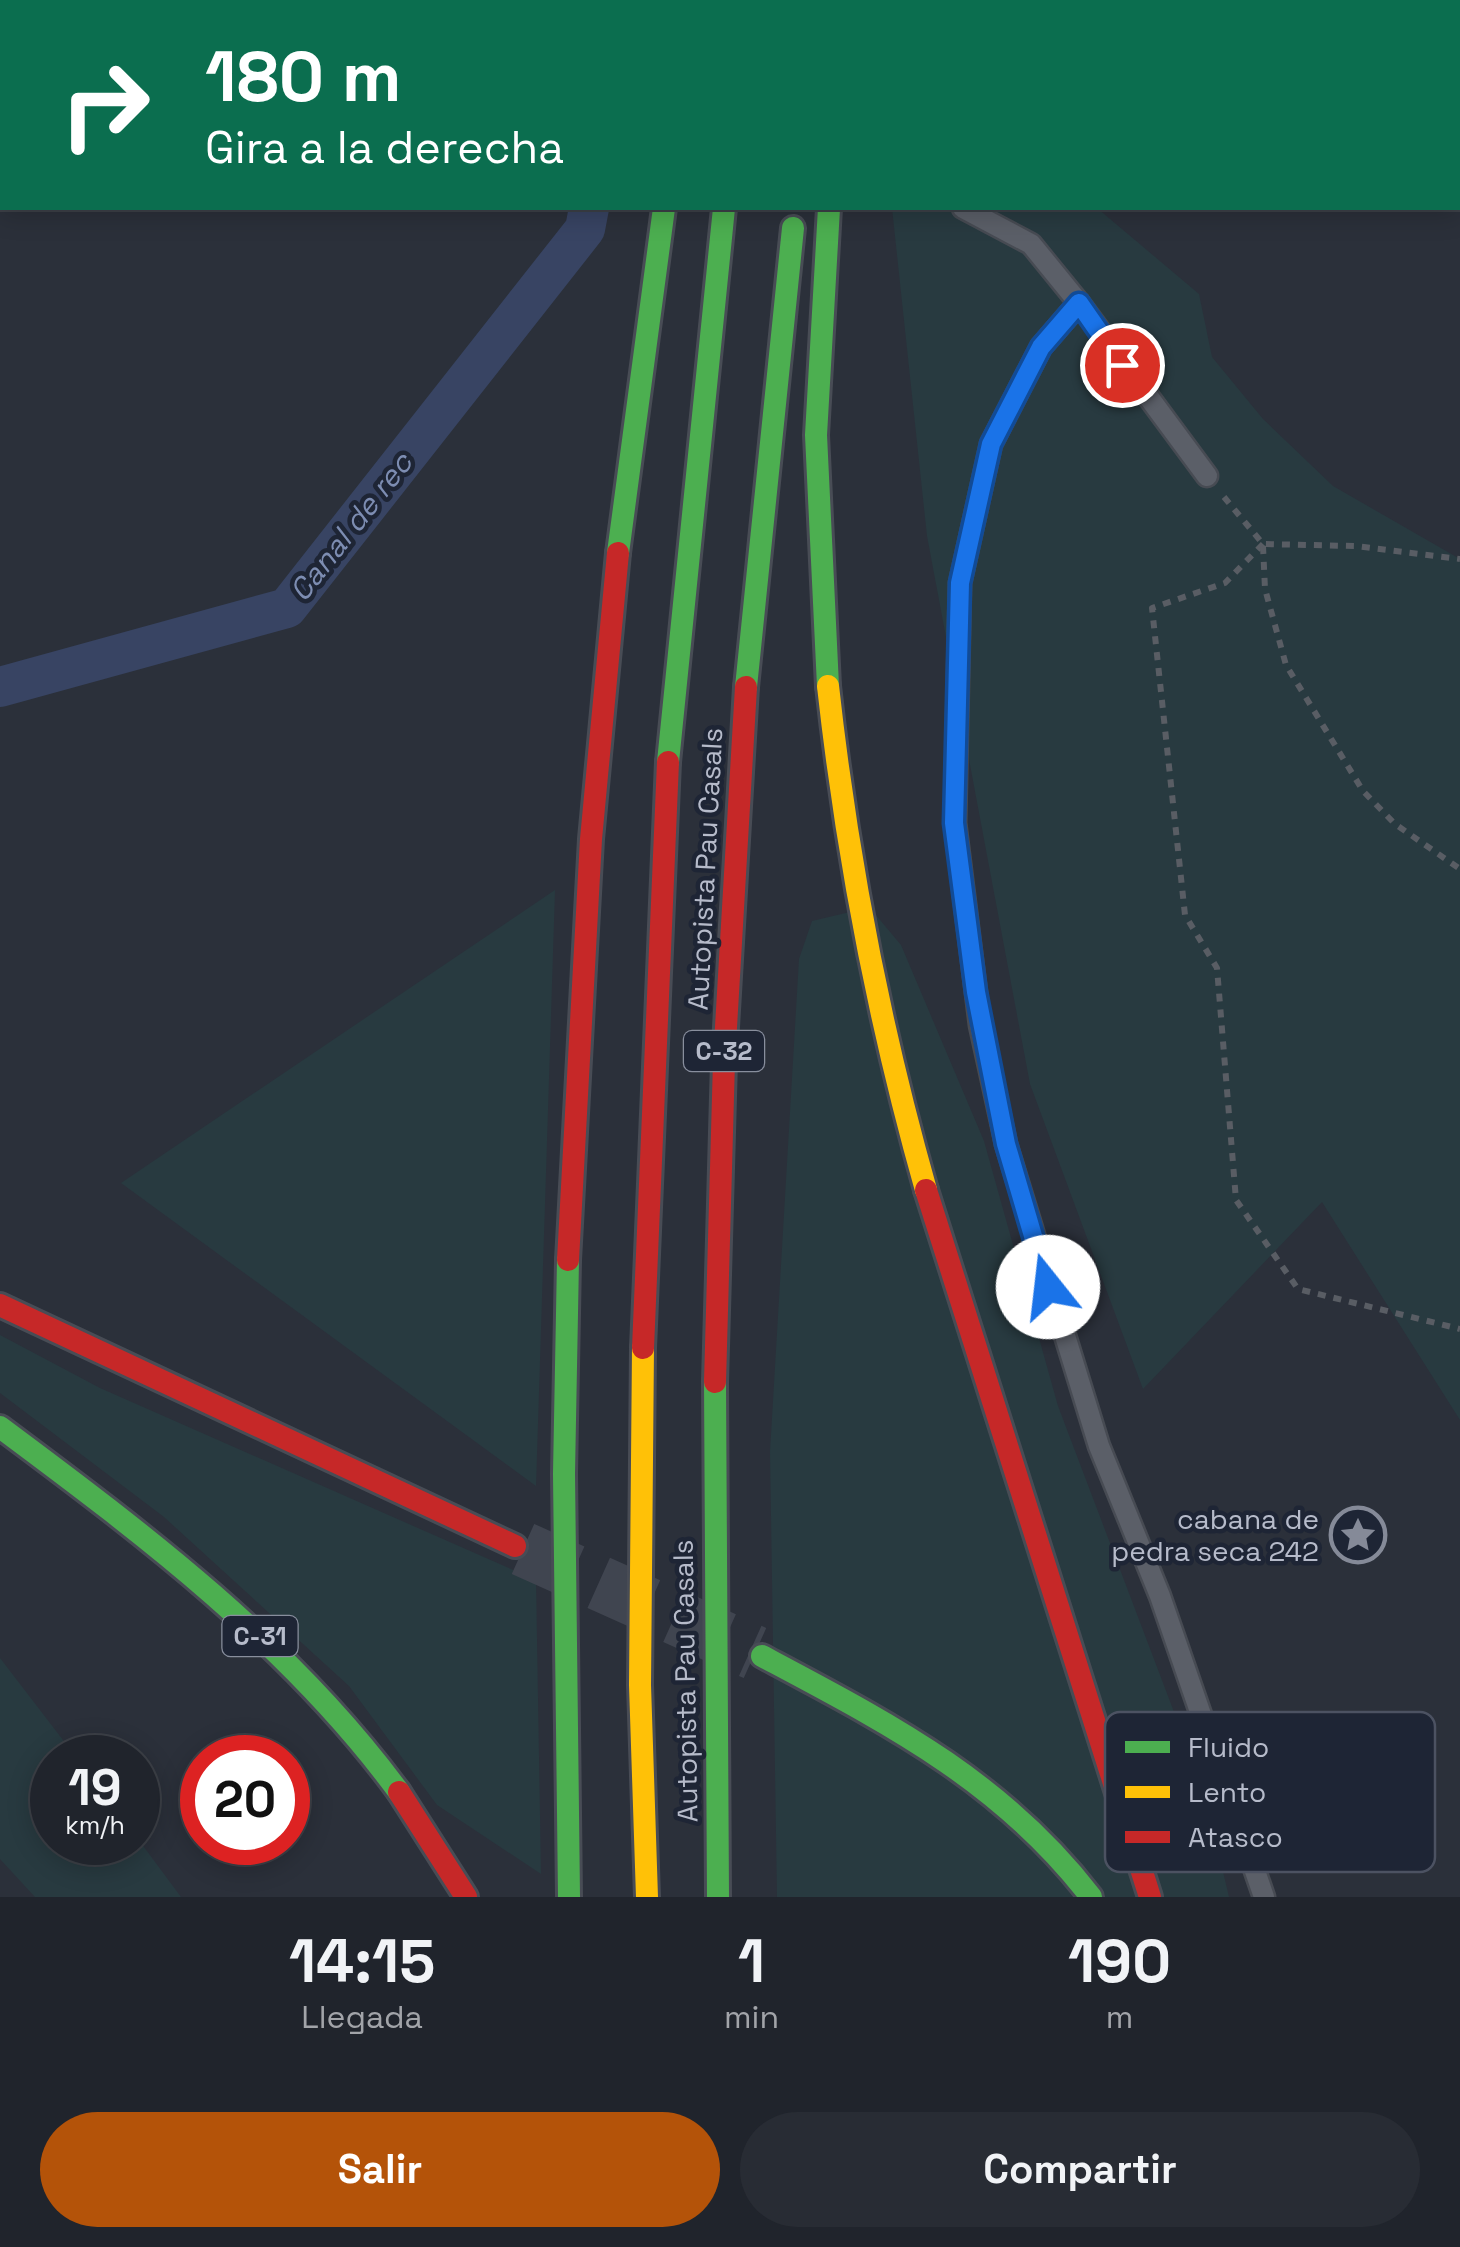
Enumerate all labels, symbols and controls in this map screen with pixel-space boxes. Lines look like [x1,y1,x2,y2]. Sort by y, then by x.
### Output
text: 180 m [205,32,402,121]
icon: right [40,40,170,170]
text: Gira a la derecha [205,119,564,176]
pin [1080,323,1165,408]
icon: arrive [1095,338,1150,393]
water label: Canal de rec [280,444,422,609]
street label: Autopista Pau Casals [680,727,730,1011]
road number: C-32 [684,1031,764,1071]
position arrow [996,1235,1100,1339]
place label: cabana de pedra seca 242 [1111,1501,1319,1569]
place icon: cabana de pedra seca 242 [1328,1505,1388,1565]
street label: Autopista Pau Casals [665,1539,705,1823]
road number: C-31 [222,1616,298,1656]
legend [1105,1712,1435,1872]
text: Fluido [1188,1729,1269,1765]
speed limit sign: 20 [180,1735,310,1865]
text: 19 [68,1756,122,1820]
text: Lento [1188,1774,1266,1810]
text: km/h [65,1809,125,1841]
text: Atasco [1188,1819,1283,1855]
text: 14:15 [289,1923,435,2000]
text: 1 [738,1923,765,2000]
text: 190 [1068,1923,1171,2000]
text: Llegada [301,1997,423,2037]
text: min [724,1997,779,2037]
text: m [1106,1997,1133,2037]
button: Salir [40,2112,720,2227]
button: Compartir [740,2112,1420,2227]

